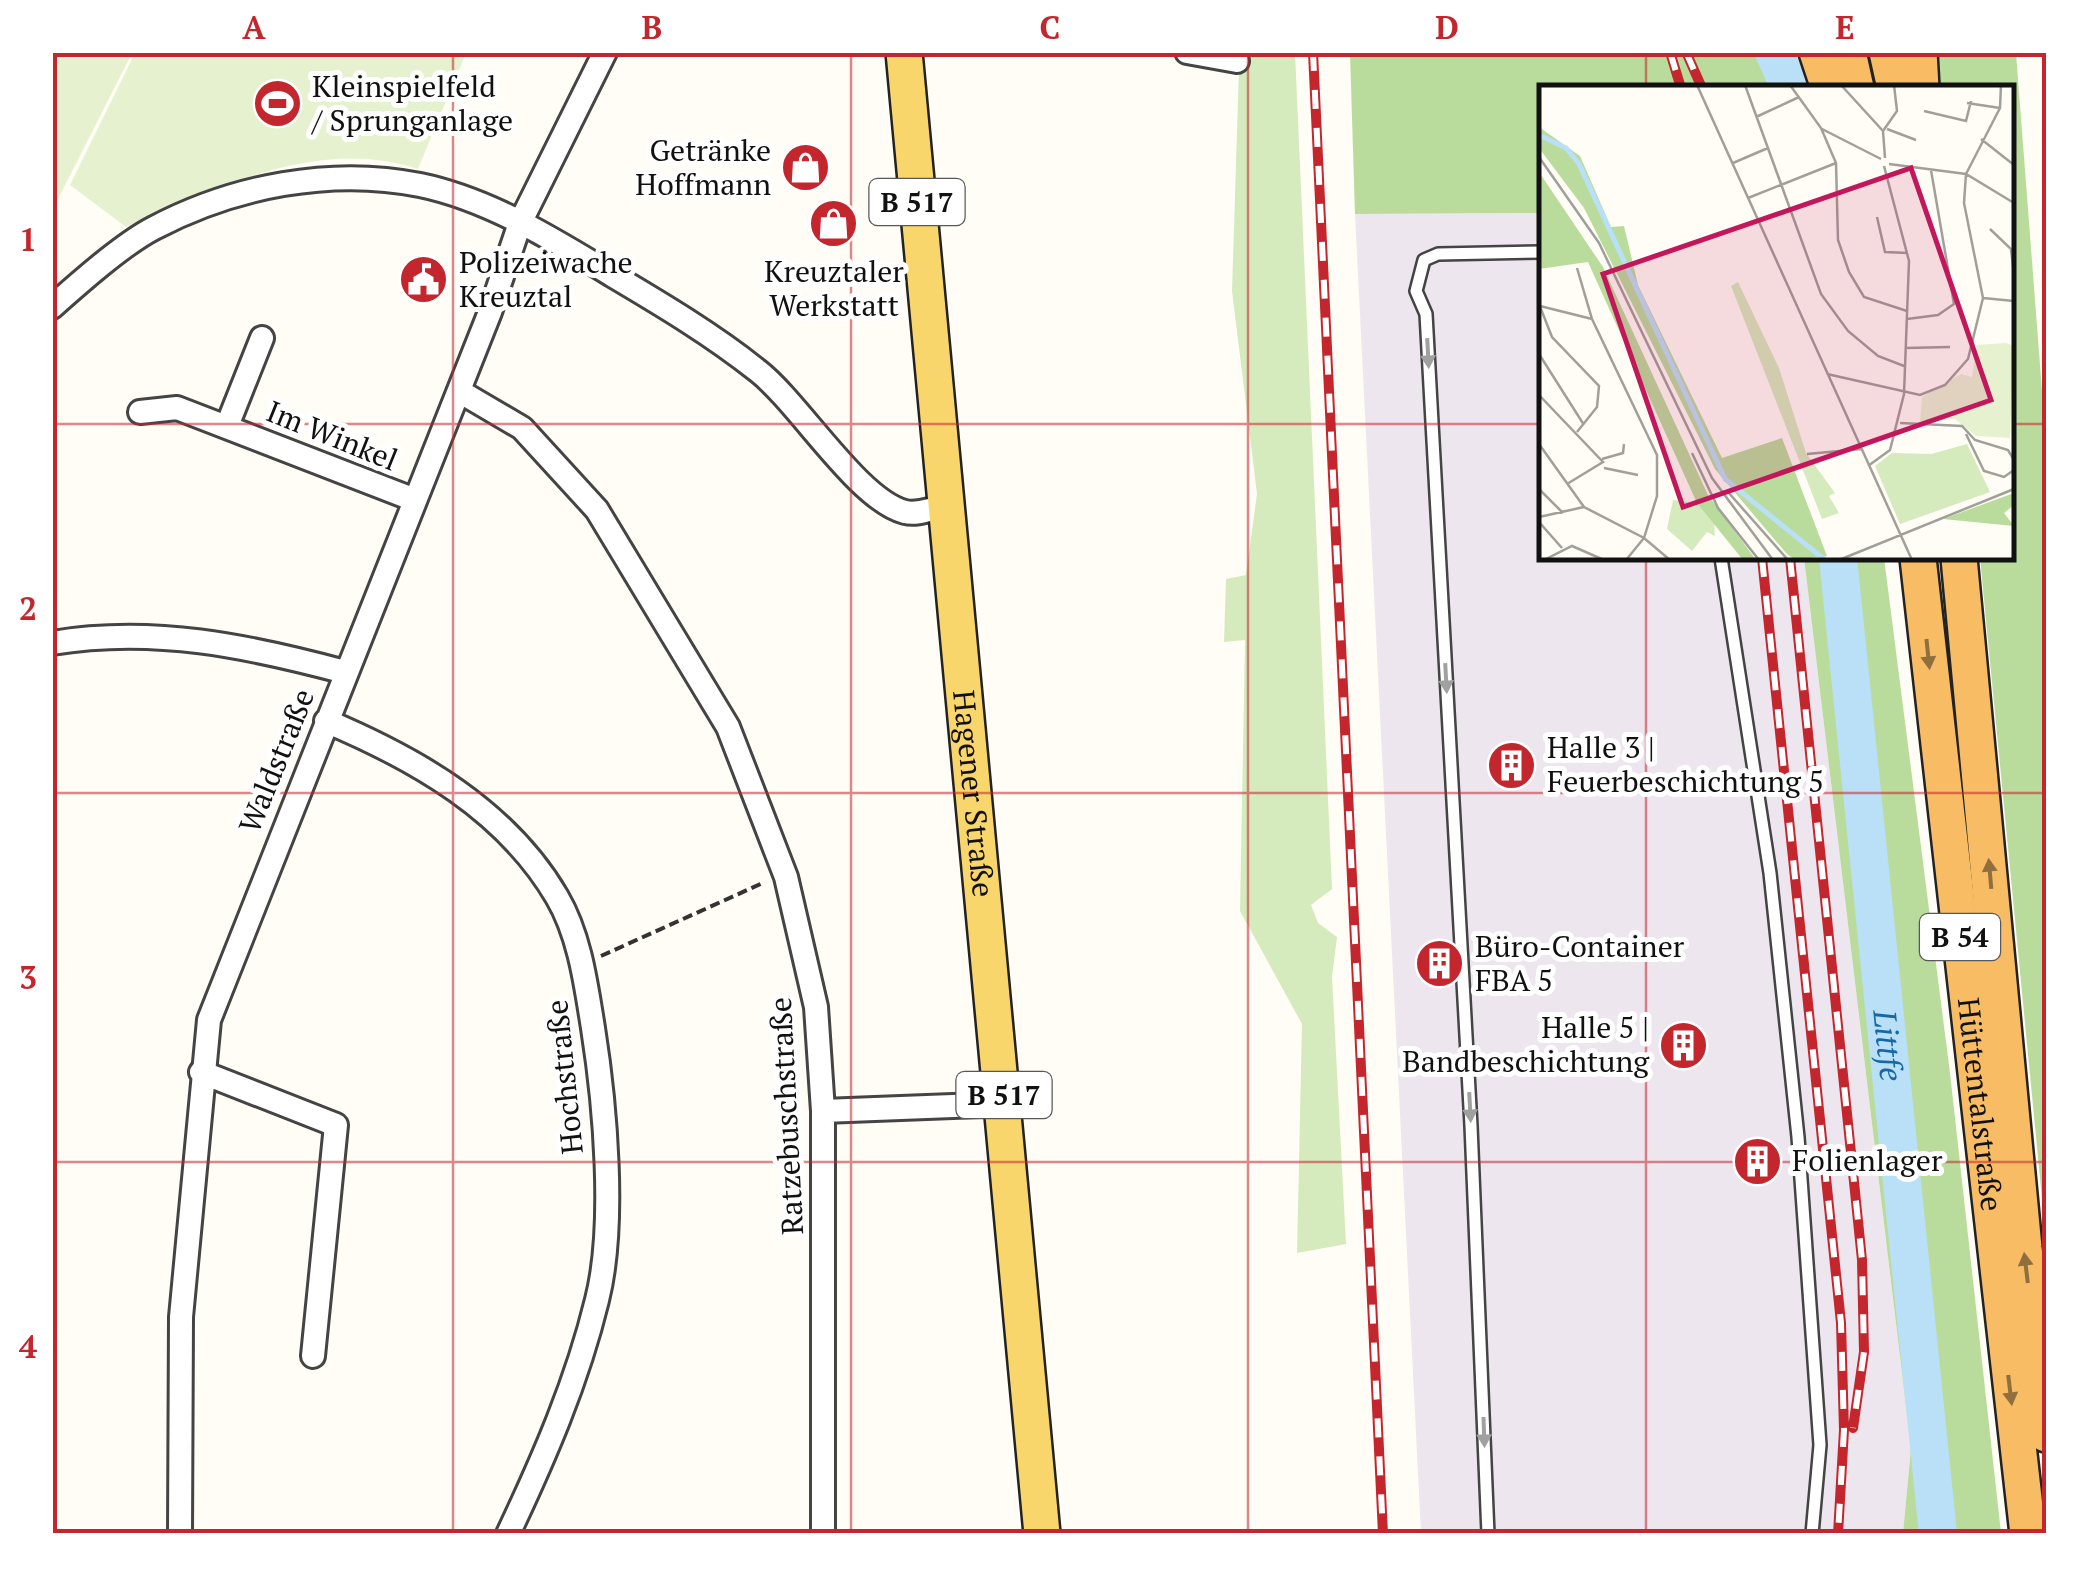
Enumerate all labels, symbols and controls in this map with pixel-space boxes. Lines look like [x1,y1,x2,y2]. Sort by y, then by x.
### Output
text: A [242,6,266,48]
text: B [642,6,662,48]
text: C [1040,6,1060,48]
text: D [1435,6,1459,48]
text: E [1835,6,1855,48]
place label: Kleinspielfeld / Sprunganlage [310,66,513,140]
sports icon: Kleinspielfeld / Sprunganlage [251,78,303,130]
inset map [1539,85,2014,560]
place label: Getränke Hoffmann [635,130,771,204]
shop icon: Getränke Hoffmann [780,142,832,194]
road number: B 517 [870,179,964,225]
shop icon: Kreuztaler Werkstatt [808,197,860,249]
text: 1 [19,218,37,260]
place label: Polizeiwache Kreuztal [459,242,633,316]
place label: Kreuztaler Werkstatt [764,251,904,325]
public building icon: Polizeiwache Kreuztal [398,254,450,306]
one-way arrow [1420,338,1436,370]
street label: Im Winkel [261,391,404,479]
text: 2 [19,587,37,629]
one-way arrow [1920,639,1936,671]
one-way arrow [1438,662,1454,694]
street label: Waldstraße [229,683,323,839]
street label: Hagener Straße [944,688,1004,899]
place label: Halle 3 | Feuerbeschichtung 5 [1547,727,1824,801]
building icon: Halle 3 | Feuerbeschichtung 5 [1486,739,1538,791]
one-way arrow [1982,858,1998,890]
road number: B 54 [1920,914,2000,960]
place label: Büro-Container FBA 5 [1475,926,1685,1000]
building icon: Büro-Container FBA 5 [1414,938,1466,990]
text: 3 [19,956,37,998]
street label: Ratzebuschstraße [760,996,812,1236]
street label: Hüttentalstraße [1949,996,2012,1213]
street label: Hochstraße [536,998,592,1156]
place label: Halle 5 | Bandbeschichtung [1402,1007,1650,1081]
water label: Littfe [1864,1007,1913,1083]
building icon: Halle 5 | Bandbeschichtung [1658,1019,1710,1071]
road number: B 517 [956,1072,1052,1118]
one-way arrow [1462,1092,1478,1124]
building icon: Folienlager [1731,1135,1783,1187]
place label: Folienlager [1792,1140,1943,1180]
one-way arrow [2018,1251,2034,1283]
text: 4 [19,1325,37,1367]
one-way arrow [2002,1375,2018,1406]
one-way arrow [1476,1416,1492,1448]

